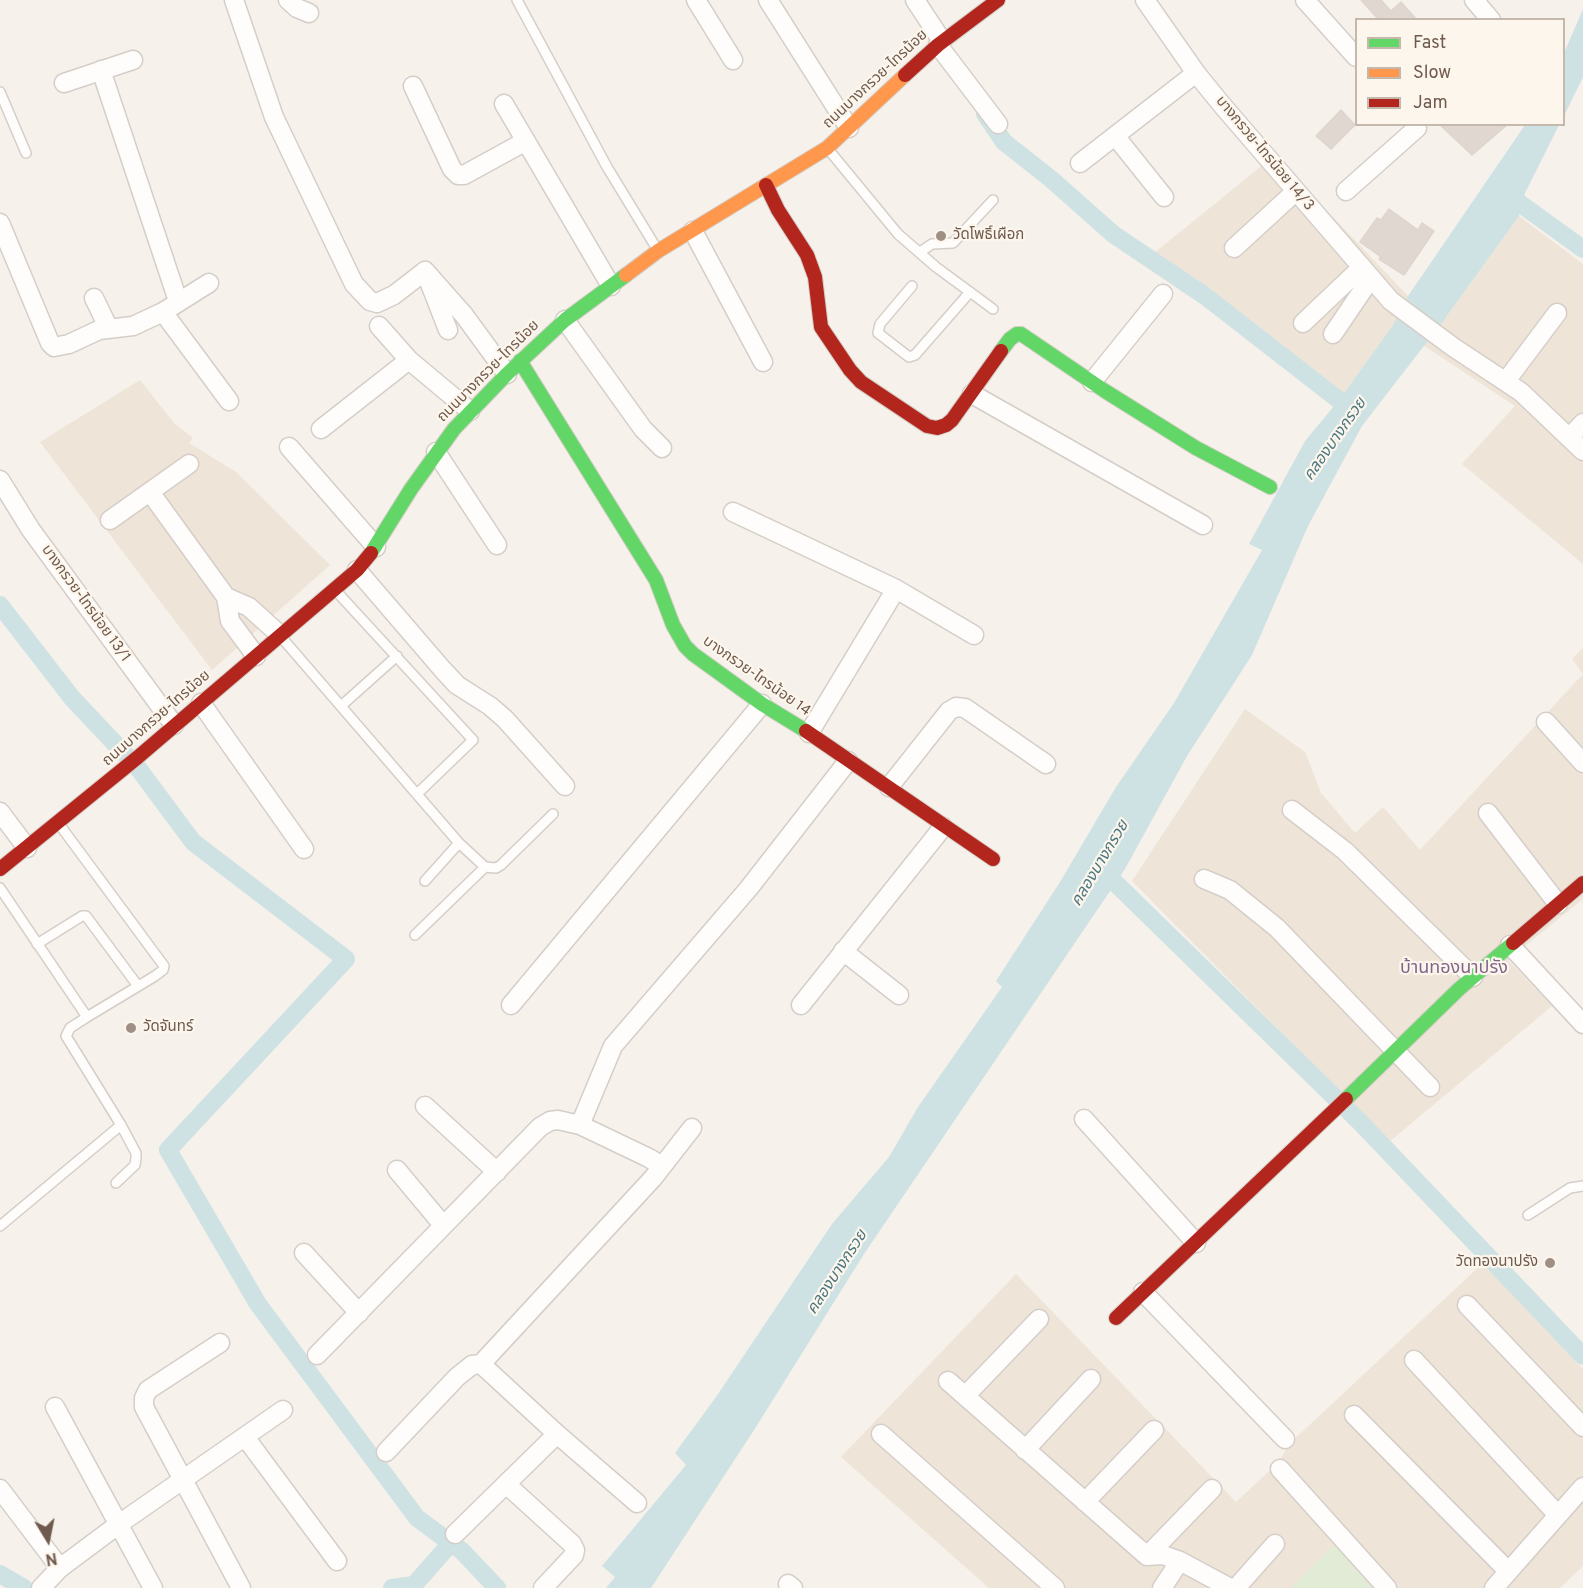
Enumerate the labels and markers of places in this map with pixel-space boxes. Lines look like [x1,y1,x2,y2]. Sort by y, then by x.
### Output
place label: วัดโพธิ์เผือก [953,227,1024,245]
marker: วัดโพธิ์เผือก [934,229,948,243]
place label: วัดจันทร์ [143,1019,193,1037]
marker: วัดจันทร์ [124,1021,138,1035]
place label: วัดทองนาปรัง [1456,1254,1538,1272]
marker: วัดทองนาปรัง [1543,1256,1557,1270]

